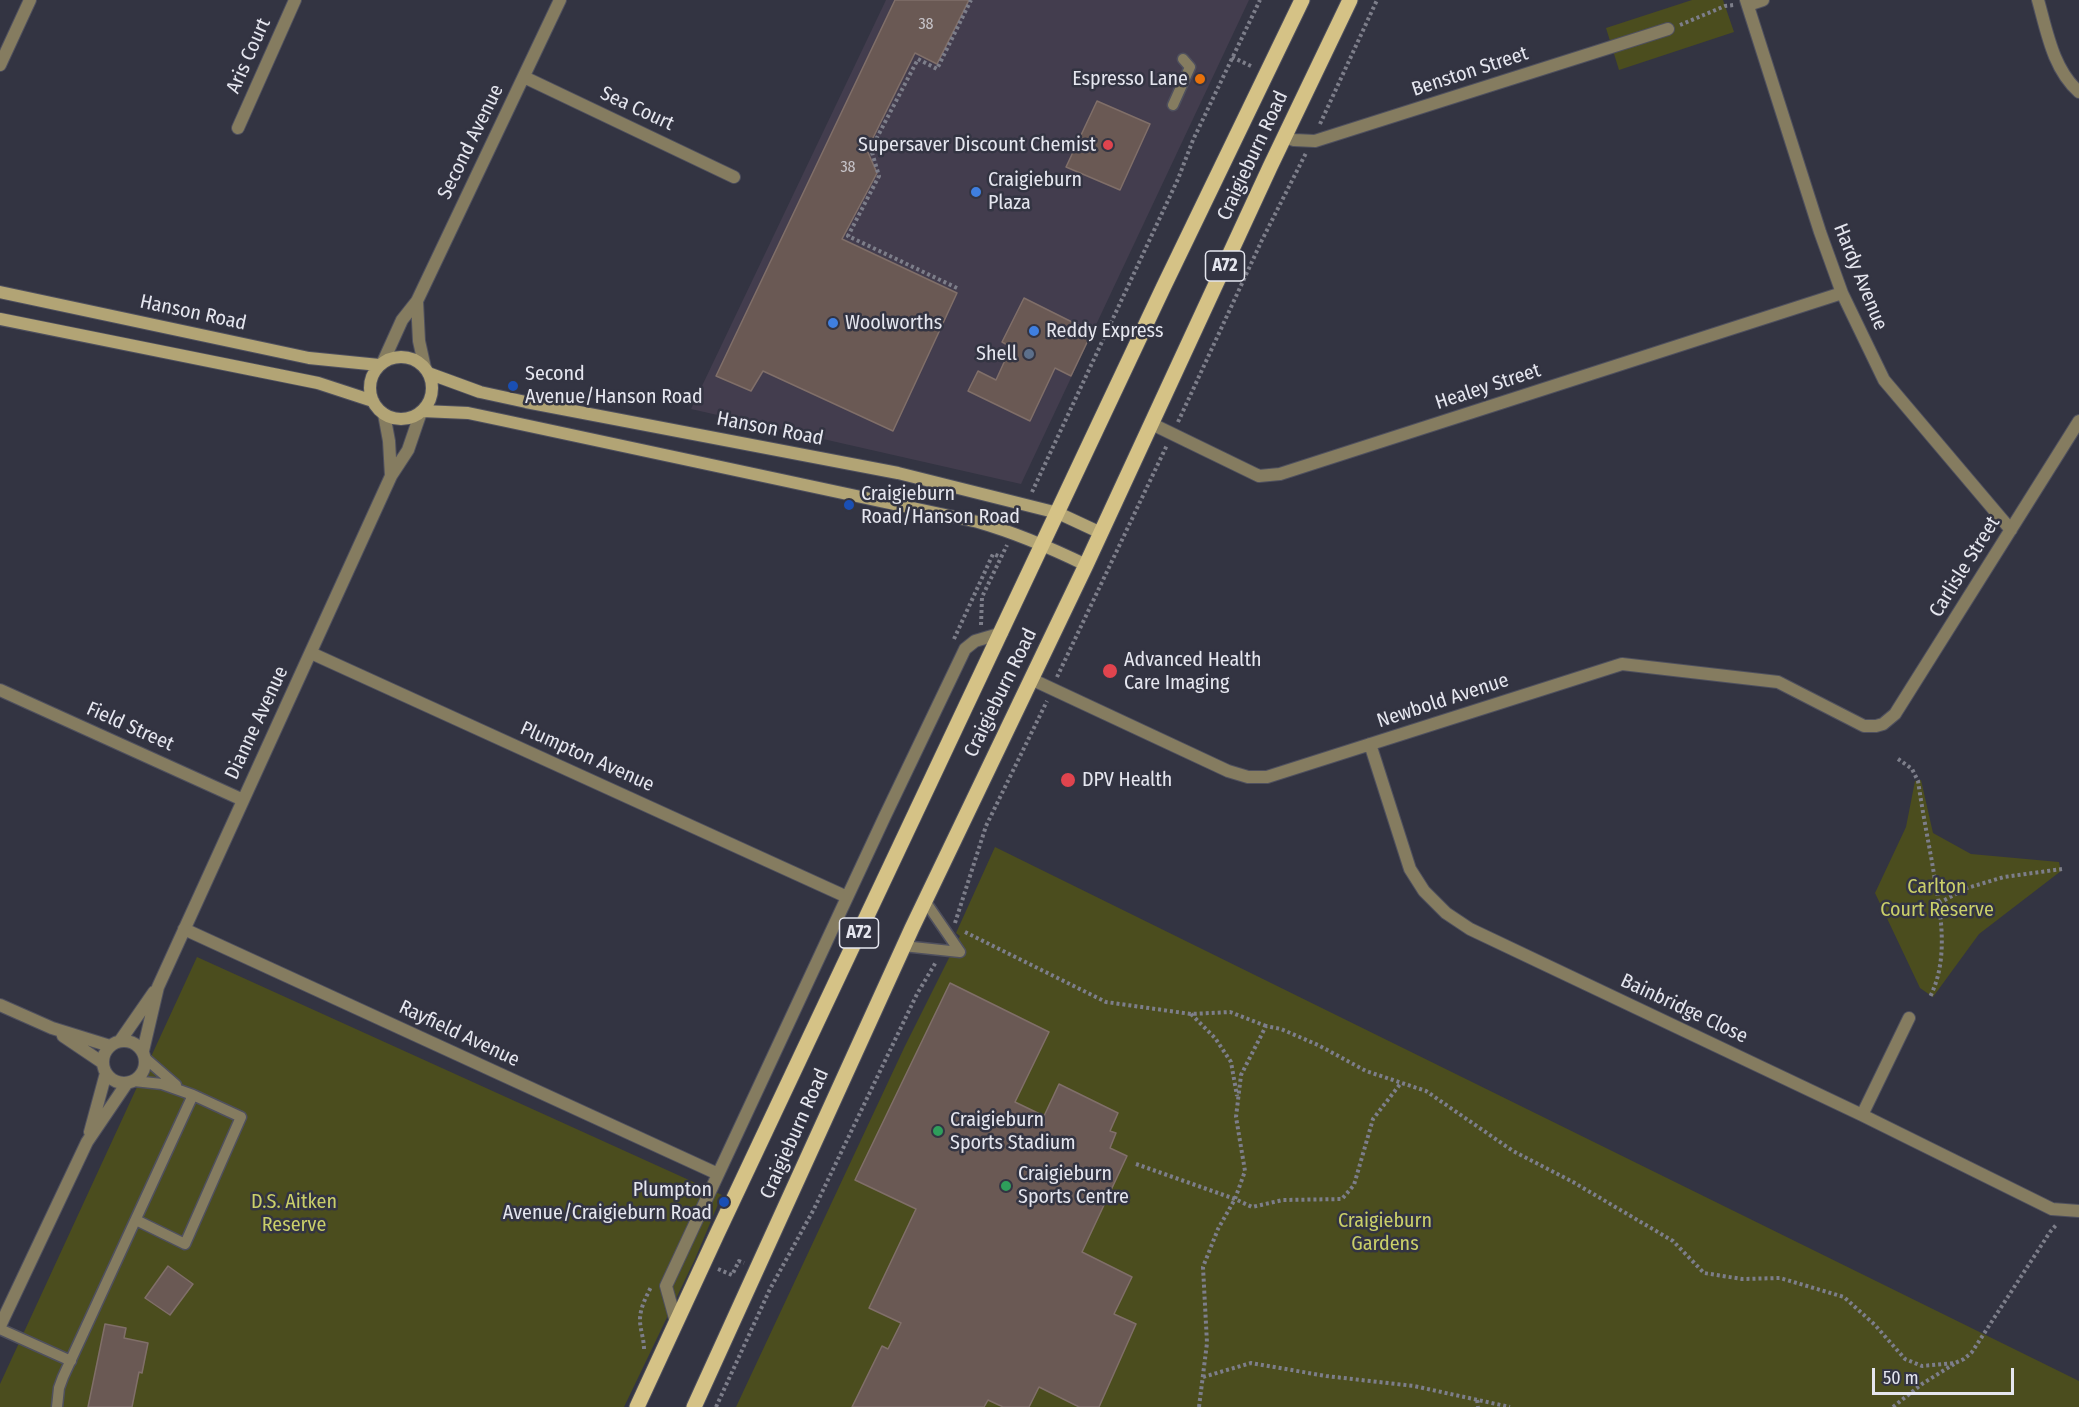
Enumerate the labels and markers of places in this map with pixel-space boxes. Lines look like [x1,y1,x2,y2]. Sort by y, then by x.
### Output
place label: Espresso Lane [1072,67,1188,91]
marker: Espresso Lane [1193,72,1207,86]
place label: Supersaver Discount Chemist [858,133,1096,157]
marker: Supersaver Discount Chemist [1101,138,1115,152]
place label: Craigieburn Plaza [988,168,1082,215]
marker: Craigieburn Plaza [969,185,983,199]
place label: Woolworths [845,311,942,335]
marker: Woolworths [826,316,840,330]
place label: Reddy Express [1046,319,1163,343]
marker: Reddy Express [1027,324,1041,338]
place label: Shell [976,342,1017,366]
marker: Shell [1022,347,1036,361]
place label: Second Avenue/Hanson Road [525,362,703,409]
marker: Second Avenue/Hanson Road [506,379,520,393]
place label: Craigieburn Road/Hanson Road [861,482,1020,529]
marker: Craigieburn Road/Hanson Road [842,498,856,512]
place label: Advanced Health Care Imaging [1124,648,1261,695]
marker: Advanced Health Care Imaging [1101,662,1119,680]
place label: DPV Health [1082,768,1172,792]
marker: DPV Health [1059,771,1077,789]
place label: Craigieburn Sports Stadium [950,1108,1076,1155]
marker: Craigieburn Sports Stadium [931,1124,945,1138]
place label: Craigieburn Sports Centre [1018,1162,1129,1209]
place label: Plumpton Avenue/Craigieburn Road [503,1178,712,1225]
marker: Craigieburn Sports Centre [999,1179,1013,1193]
marker: Plumpton Avenue/Craigieburn Road [717,1195,731,1209]

